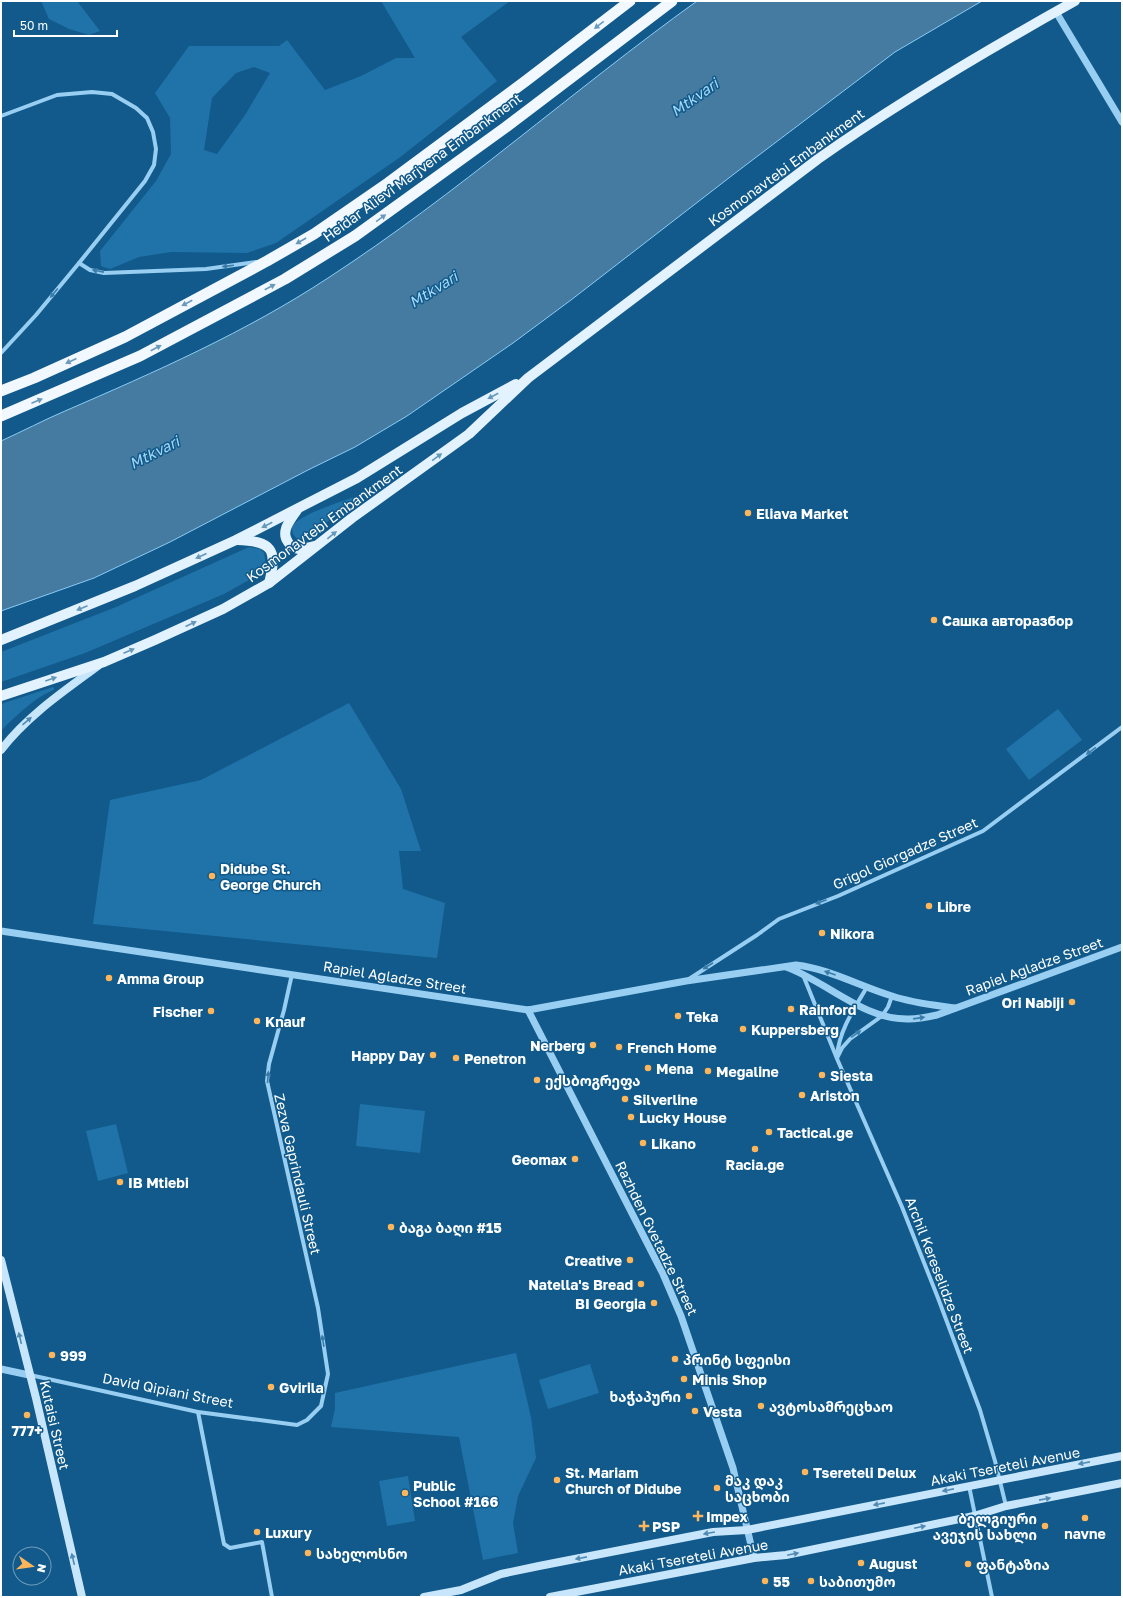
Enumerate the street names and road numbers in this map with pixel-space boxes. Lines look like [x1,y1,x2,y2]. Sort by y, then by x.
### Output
street label: Heidar Alievi Marjvena Embankment [319,89,525,245]
street label: Kosmonavtebi Embankment [705,105,867,229]
street label: Kosmonavtebi Embankment [243,461,405,585]
street label: Grigol Giorgadze Street [830,813,980,893]
street label: Rapiel Agladze Street [963,933,1105,999]
street label: Rapiel Agladze Street [322,957,468,997]
street label: Zezva Gaprindauli Street [271,1092,325,1256]
street label: Razhden Gvetadze Street [612,1158,702,1318]
street label: Archil Kereselidze Street [902,1194,978,1356]
street label: David Qipiani Street [101,1369,235,1411]
street label: Kutaisi Street [36,1379,74,1471]
street label: Akaki Tsereteli Avenue [929,1443,1081,1489]
street label: Akaki Tsereteli Avenue [617,1535,769,1579]

